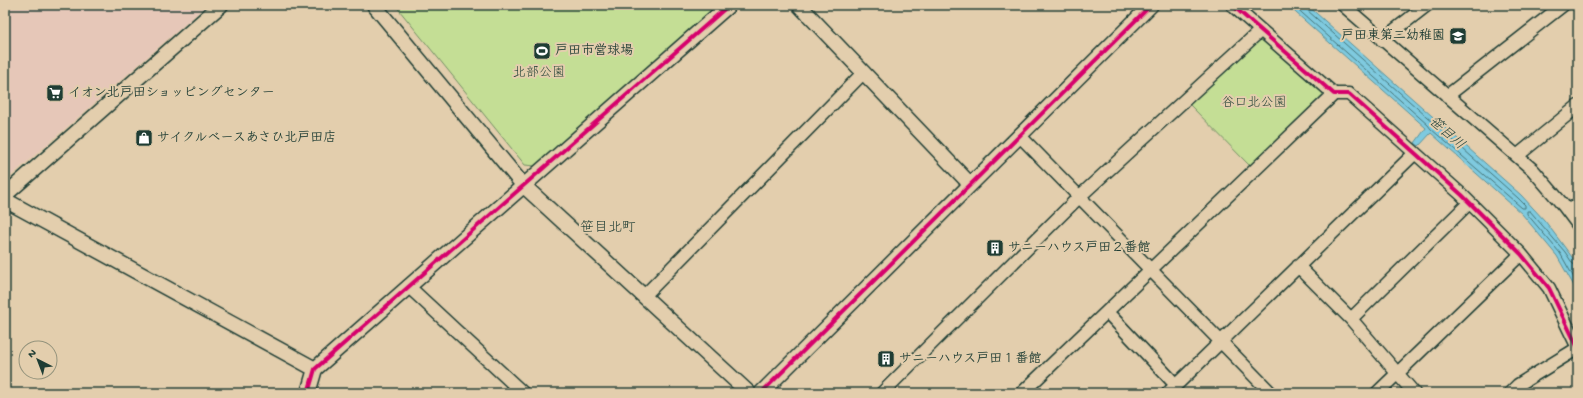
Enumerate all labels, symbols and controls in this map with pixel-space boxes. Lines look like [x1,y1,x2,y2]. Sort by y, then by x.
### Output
school or university icon: 戸田東第二幼稚園 [1448,26,1468,46]
place label: 戸田東第二幼稚園 [1341,28,1445,44]
sports icon: 戸田市営球場 [532,41,552,61]
place label: 戸田市営球場 [555,43,633,59]
park label: 北部公園 [513,65,565,81]
supermarket icon: イオン北戸田ショッピングセンター [45,83,65,103]
place label: イオン北戸田ショッピングセンター [68,85,275,101]
park label: 谷口北公園 [1221,95,1287,111]
water label: 笹目川 [1425,113,1468,154]
shop icon: サイクルベースあさひ北戸田店 [134,128,154,148]
place label: サイクルベースあさひ北戸田店 [157,130,336,146]
district label: 笹目北町 [580,220,636,237]
building icon: サニーハウス戸田２番館 [985,238,1005,258]
place label: サニーハウス戸田２番館 [1008,240,1150,256]
north arrow [18,340,58,380]
text: N [26,347,39,361]
building icon: サニーハウス戸田１番館 [876,349,896,369]
place label: サニーハウス戸田１番館 [899,351,1041,367]

